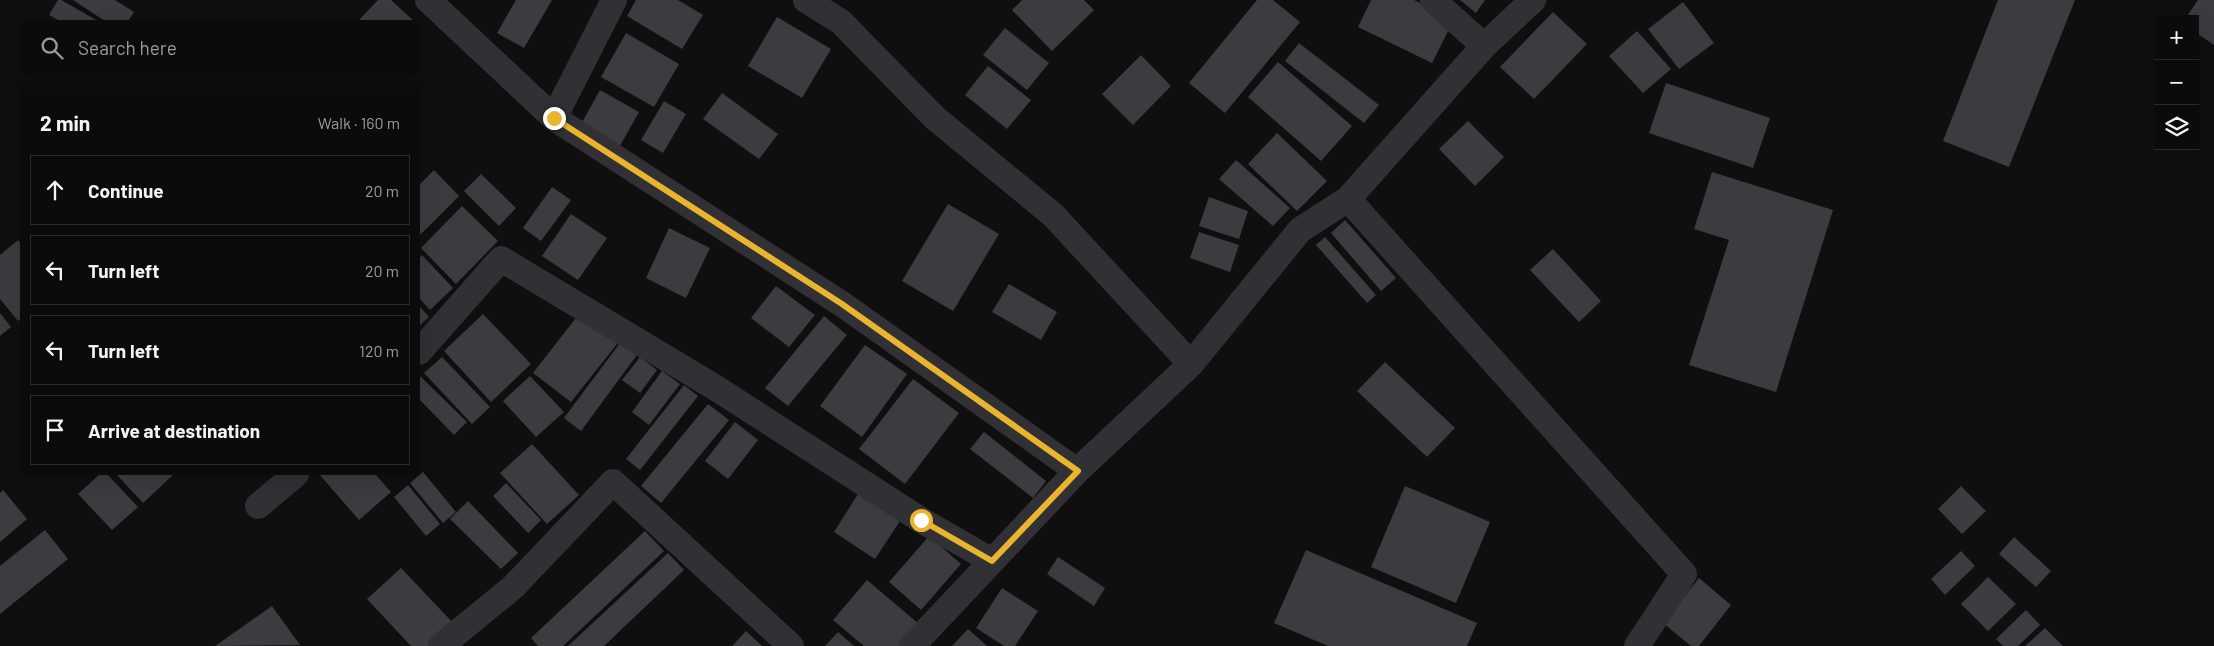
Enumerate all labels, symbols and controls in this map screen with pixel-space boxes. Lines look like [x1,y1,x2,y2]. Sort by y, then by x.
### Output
map controls [2154,15,2199,150]
button: + [2154,15,2199,60]
search box [20,20,420,75]
icon: search [38,34,66,62]
text: Search here [78,36,177,59]
button: − [2154,60,2199,105]
button: layers [2154,105,2199,150]
route end [543,107,566,130]
text: 2 min [40,110,90,135]
text: Walk · 160 m [318,113,400,132]
icon: ahead [41,176,69,204]
text: Continue [88,179,164,202]
text: 20 m [365,181,399,200]
icon: left [41,256,69,284]
text: Turn left [88,259,159,282]
text: 20 m [365,261,399,280]
icon: left [41,336,69,364]
text: Turn left [88,339,159,362]
text: 120 m [359,341,399,360]
icon: arrive [41,416,69,444]
text: Arrive at destination [88,419,260,442]
route start [910,509,933,532]

